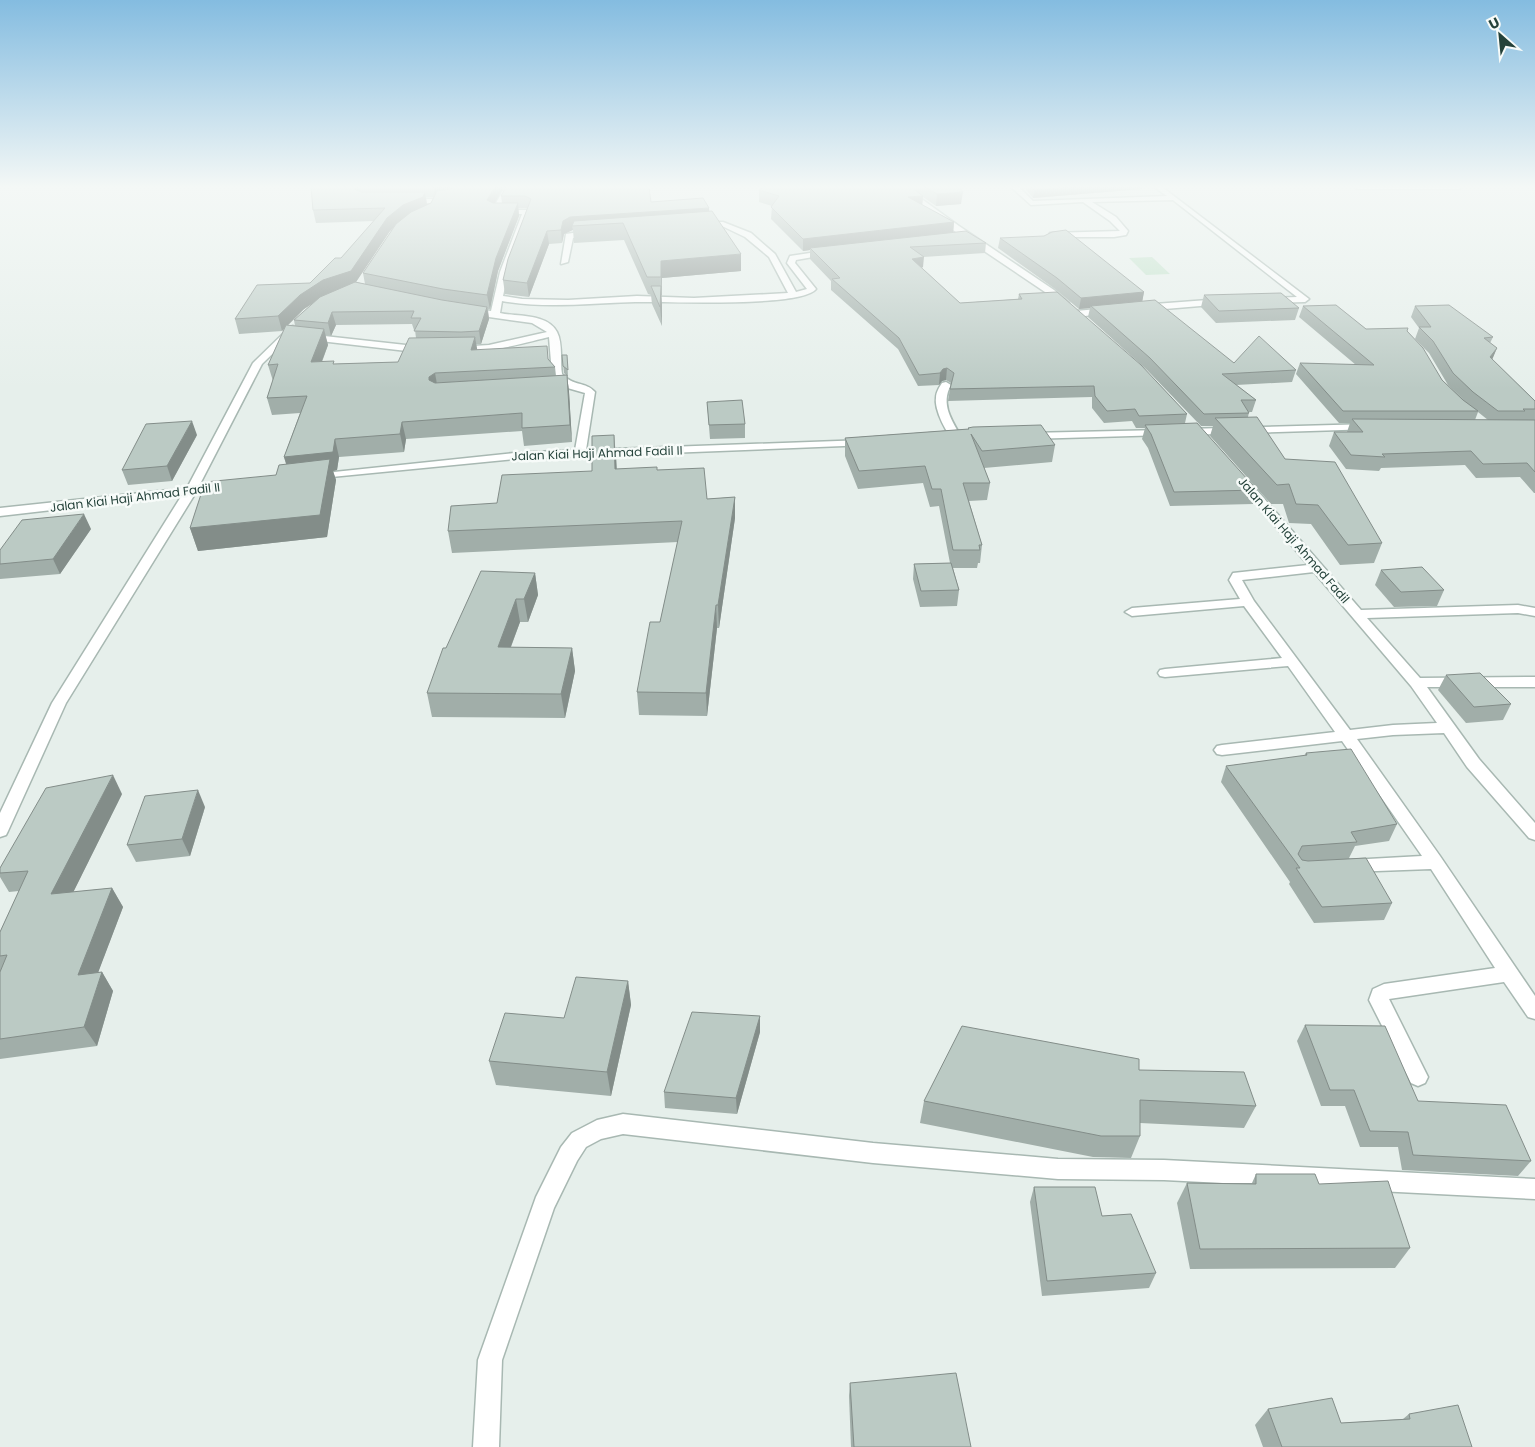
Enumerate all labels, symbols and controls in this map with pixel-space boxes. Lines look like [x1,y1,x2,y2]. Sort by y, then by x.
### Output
north arrow [1475,10,1525,60]
text: U [1485,12,1503,35]
street label: Jalan Kiai Haji Ahmad Fadil II [511,442,683,464]
street label: Jalan Kiai Haji Ahmad Fadil [1234,473,1354,607]
street label: Jalan Kiai Haji Ahmad Fadil II [49,478,221,516]

